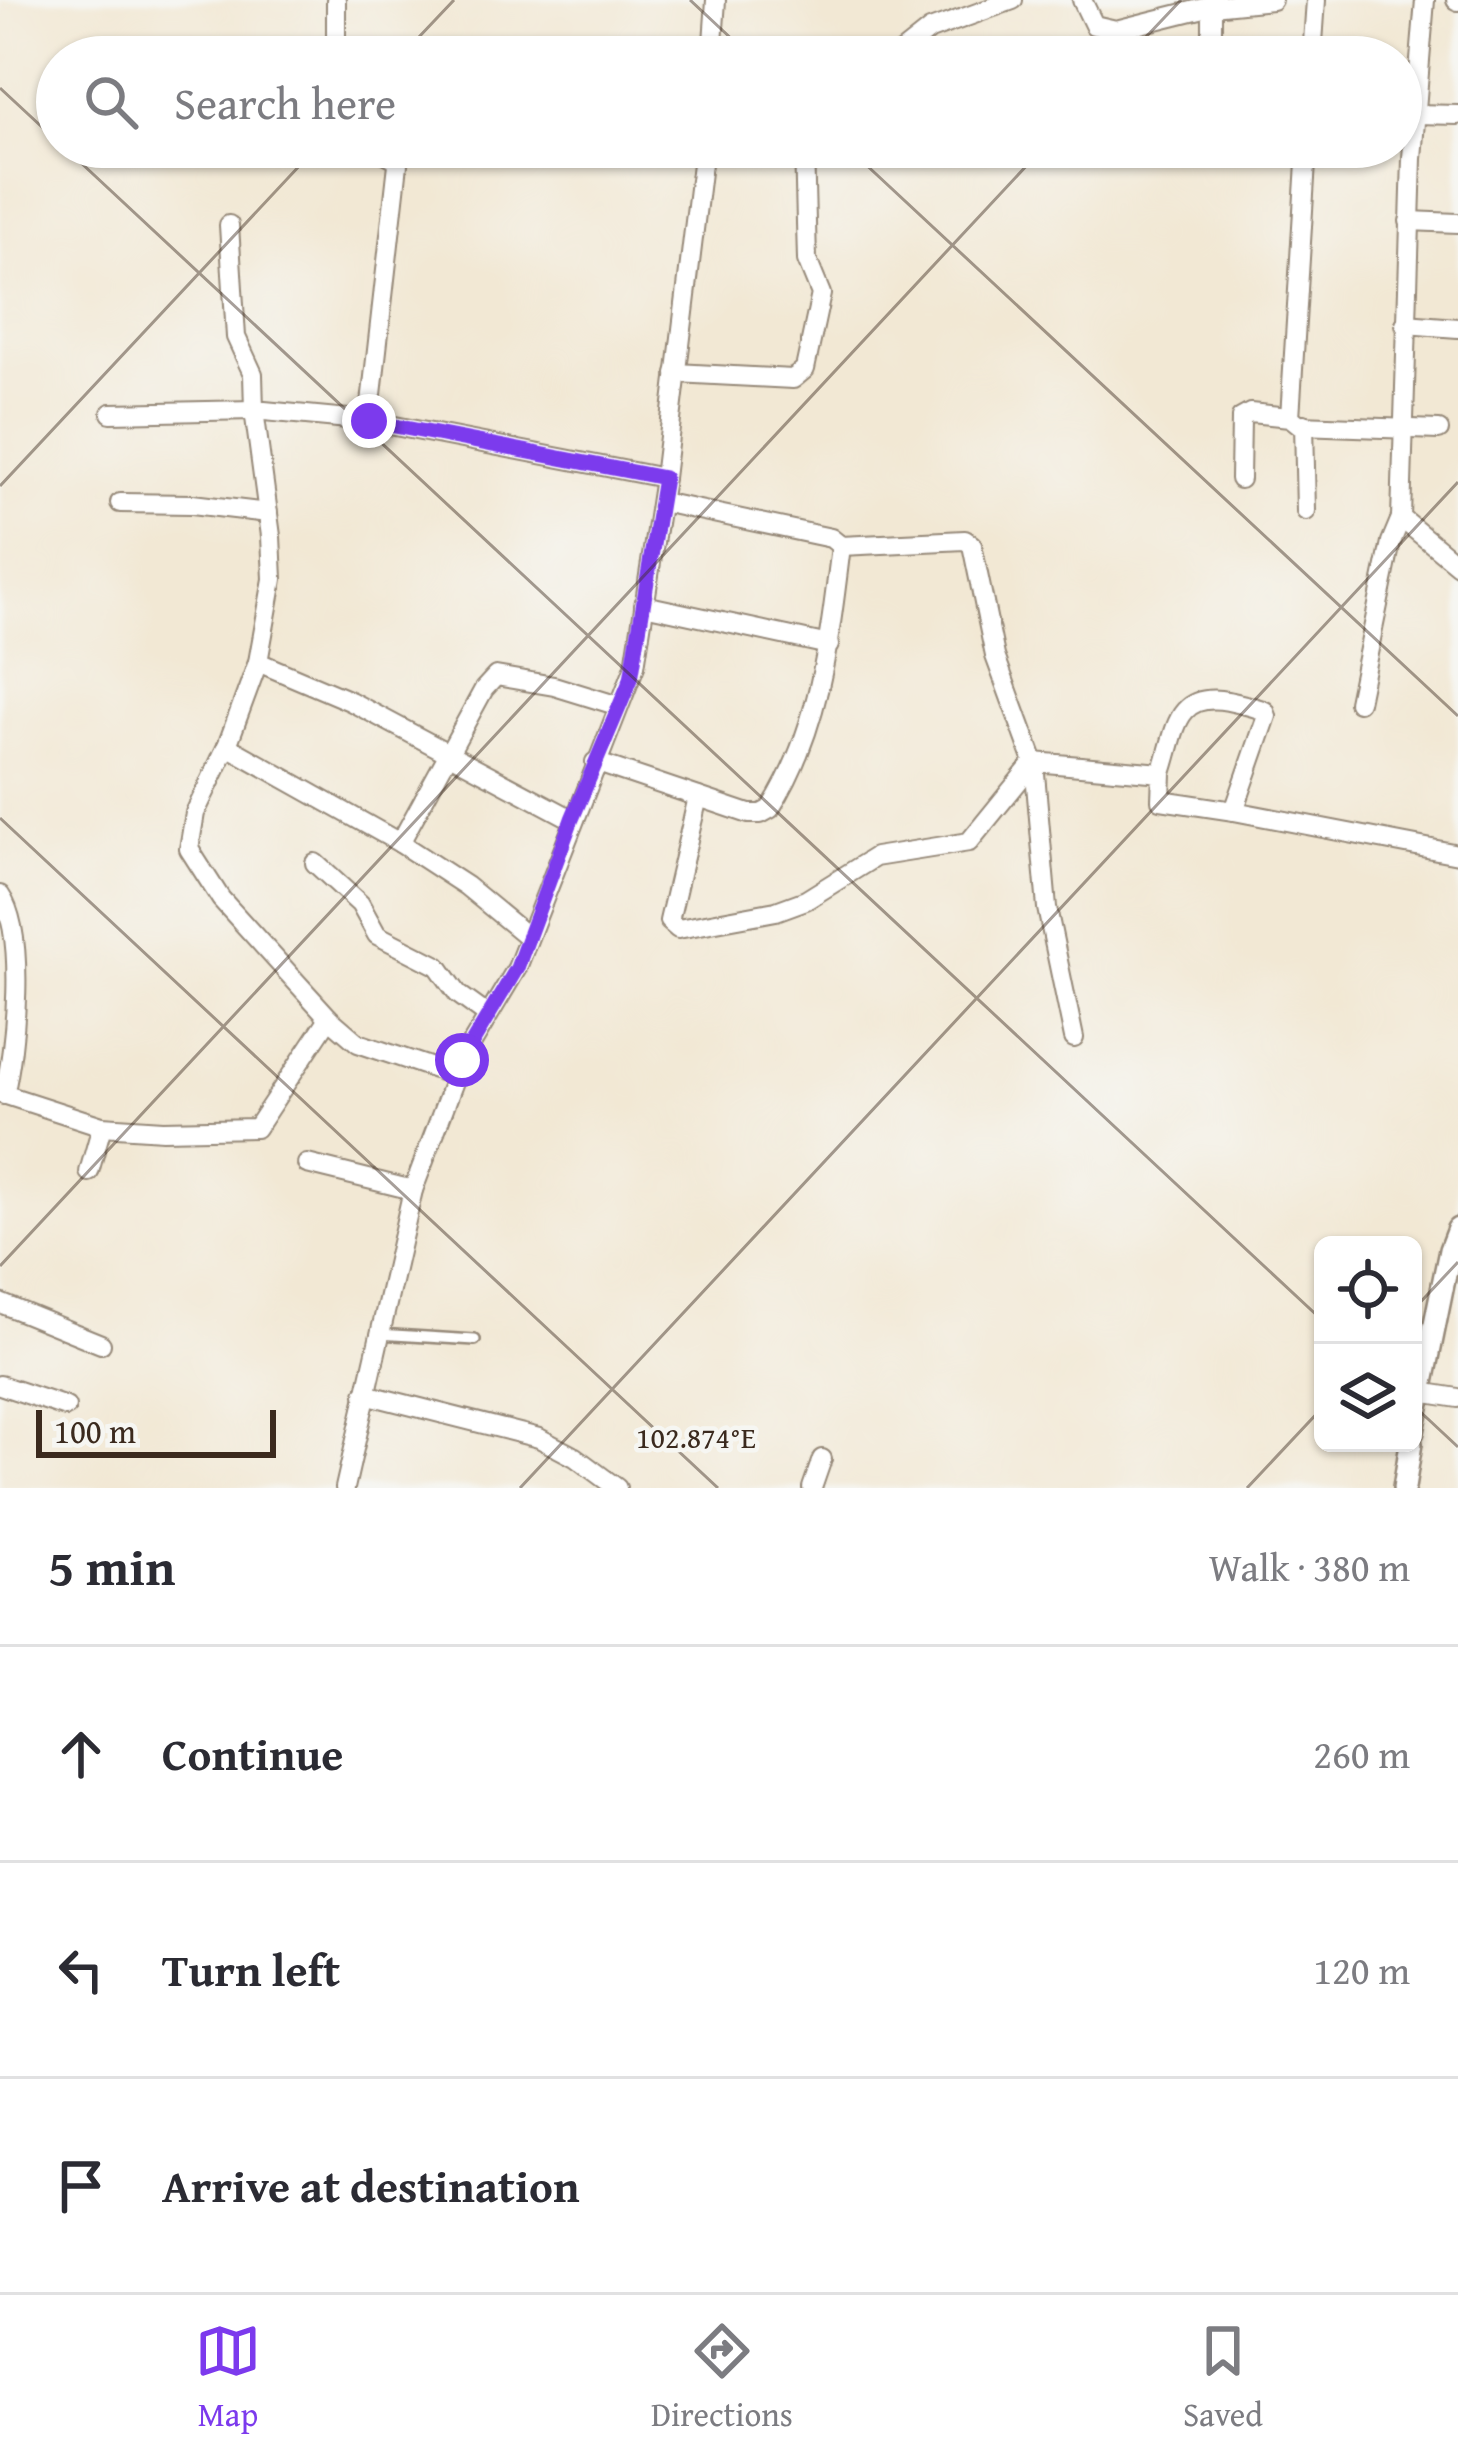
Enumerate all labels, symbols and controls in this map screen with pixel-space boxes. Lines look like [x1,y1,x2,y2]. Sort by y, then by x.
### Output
search box [36,36,1422,168]
icon: search [78,69,144,135]
text: Search here [174,70,396,135]
route end [342,394,396,448]
route start [435,1033,489,1087]
map controls [1314,1236,1422,1452]
button: locate [1314,1236,1422,1344]
button: layers [1314,1344,1422,1452]
scale bar [36,1404,276,1457]
text: 100 m [54,1407,136,1455]
text: 102.874°E [636,1415,756,1459]
text: 5 min [48,1529,175,1604]
text: Walk · 380 m [1209,1538,1410,1595]
icon: ahead [48,1721,114,1787]
text: Continue [162,1721,343,1786]
text: 260 m [1313,1725,1410,1782]
icon: left [48,1937,114,2003]
text: Turn left [162,1937,340,2002]
text: 120 m [1313,1941,1410,1998]
icon: arrive [48,2153,114,2219]
text: Arrive at destination [162,2153,580,2218]
tab: Map [195,2318,261,2438]
tab: Directions [651,2318,793,2438]
tab: Saved [1183,2318,1263,2438]

